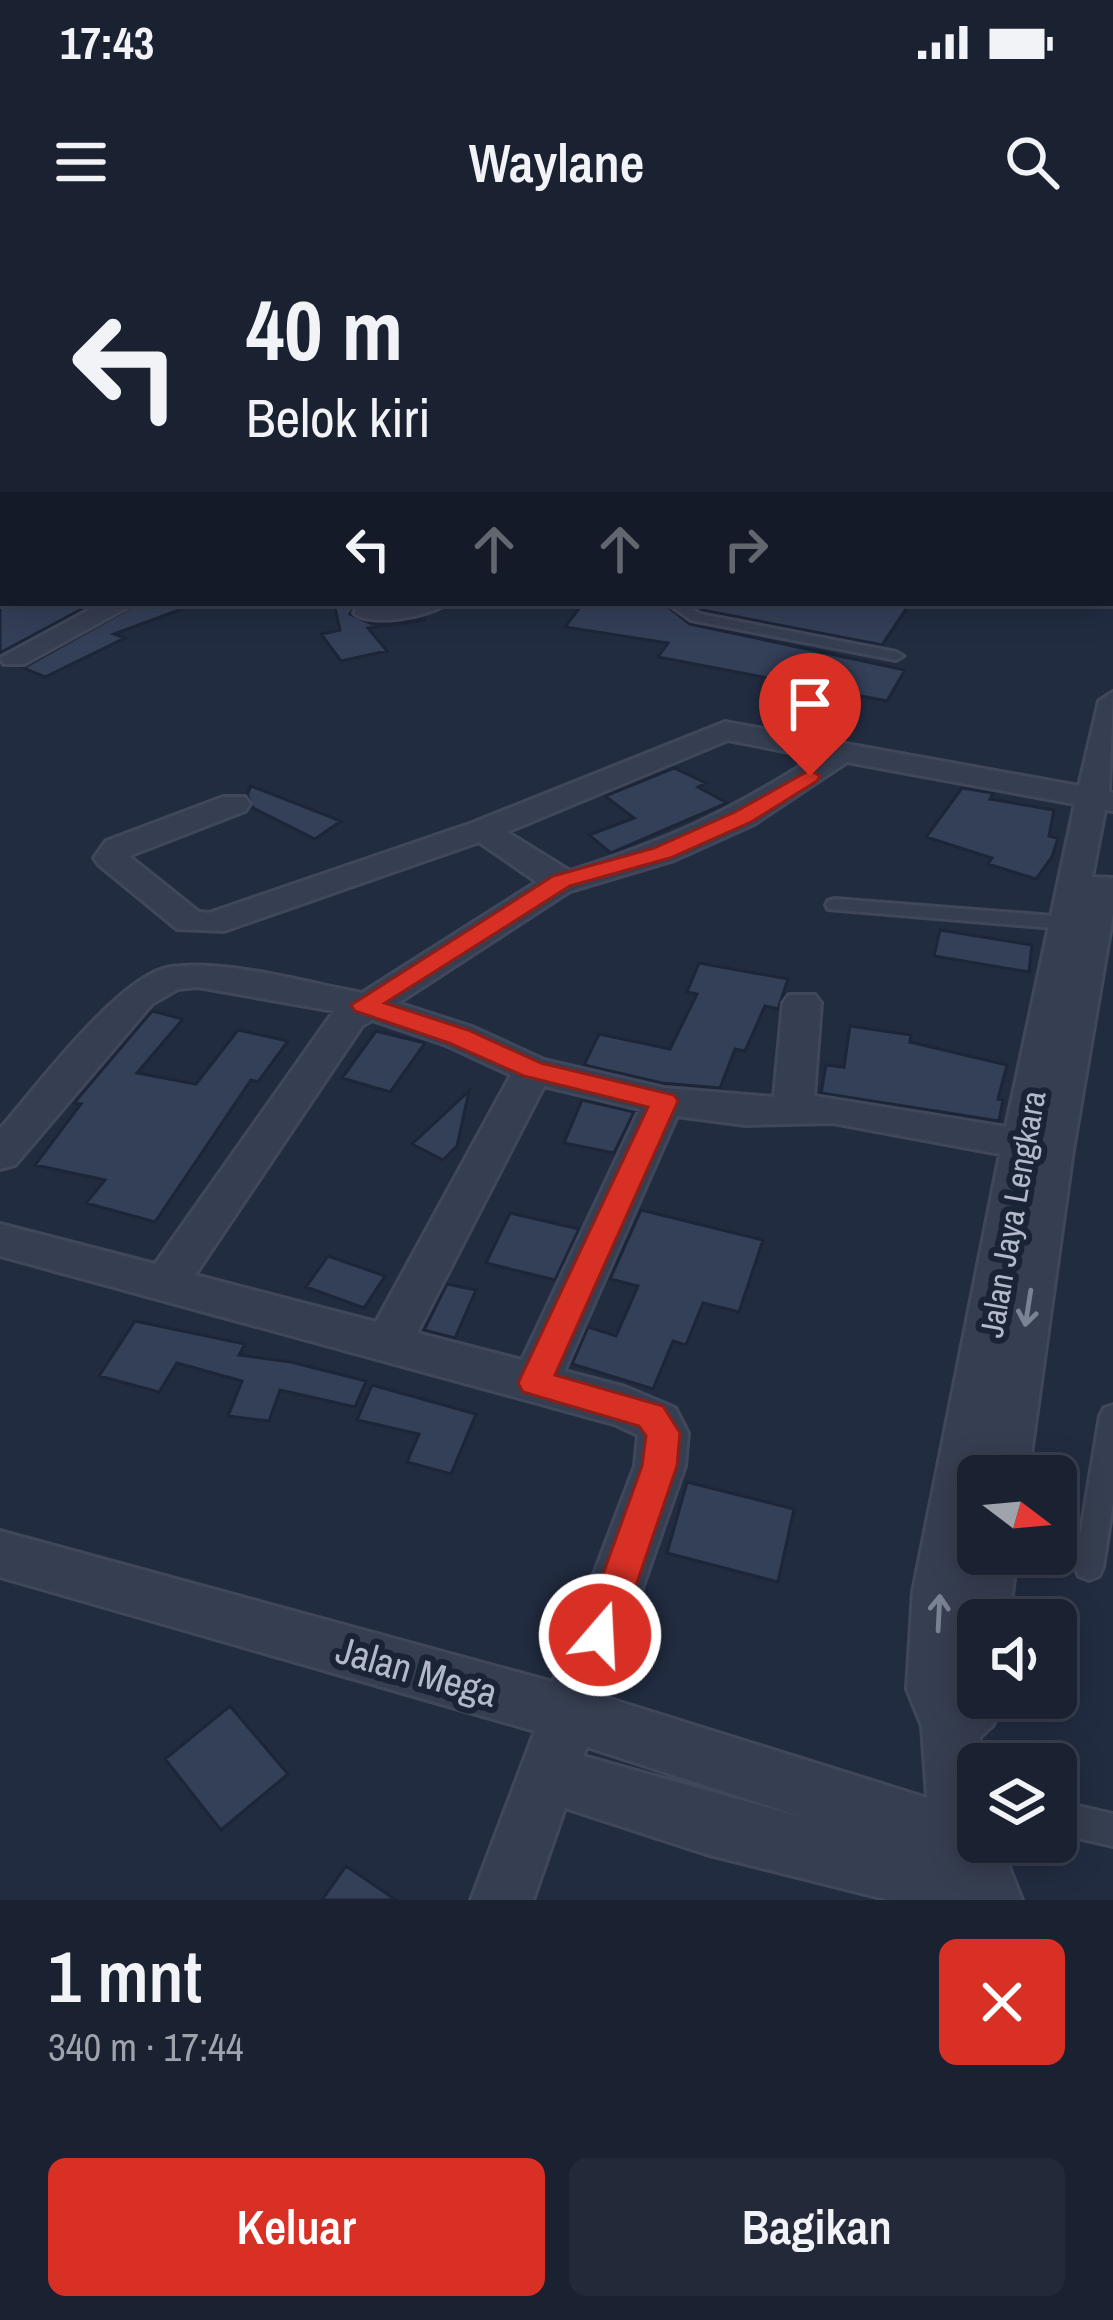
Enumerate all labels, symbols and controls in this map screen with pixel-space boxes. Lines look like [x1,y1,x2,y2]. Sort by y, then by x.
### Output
text: 17:43 [60,12,154,73]
text: Waylane [469,126,644,199]
icon: menu [48,129,114,195]
icon: search [999,129,1065,195]
text: 40 m [246,273,403,386]
icon: left [48,288,204,444]
text: Belok kiri [246,381,431,454]
icon: left [335,516,401,582]
icon: ahead [461,516,527,582]
icon: ahead [587,516,653,582]
icon: right [713,516,779,582]
pin [759,653,861,776]
icon: arrive [777,671,843,737]
street label: Jalan Jaya Lengkara [969,1087,1055,1341]
one-way arrow [1016,1288,1039,1327]
north arrow [957,1455,1077,1575]
map controls [957,1455,1077,1863]
position arrow [537,1572,663,1698]
one-way arrow [928,1594,951,1633]
button: sound [957,1599,1077,1719]
street label: Jalan Mega [330,1623,504,1719]
button: layers [957,1743,1077,1863]
text: 1 mnt [48,1927,202,2024]
button: close [939,1939,1065,2065]
text: 340 m · 17:44 [48,2021,244,2073]
button: Keluar [48,2158,545,2296]
button: Bagikan [569,2158,1065,2296]

